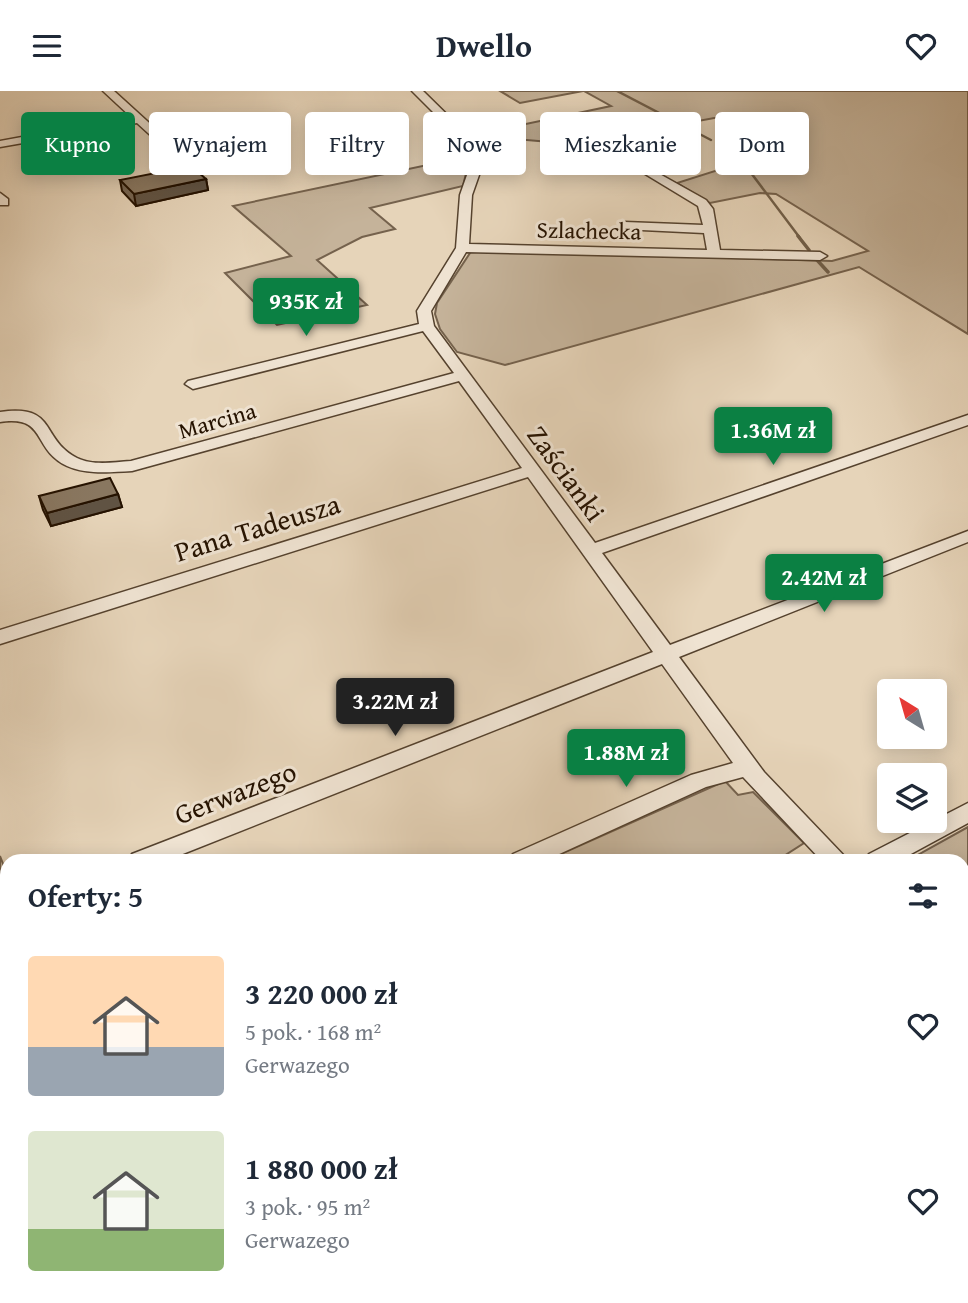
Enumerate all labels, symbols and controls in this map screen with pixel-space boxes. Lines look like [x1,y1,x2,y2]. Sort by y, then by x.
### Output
text: Dwello [436,22,532,69]
icon: menu [28,27,66,65]
icon: heart [902,27,940,65]
chip: Kupno [21,112,135,175]
chip: Wynajem [149,112,291,175]
chip: Filtry [305,112,409,175]
chip: Nowe [423,112,526,175]
chip: Mieszkanie [540,112,701,175]
chip: Dom [715,112,809,175]
street label: Szlachecka [536,213,642,247]
pin: 935K zł [241,279,371,338]
text: 935K zł [269,284,343,317]
street label: Marcina [174,393,260,447]
pin: 1.36M zł [701,407,845,467]
text: 1.36M zł [730,413,816,446]
street label: Zaścianki [518,416,616,530]
street label: Pana Tadeusza [169,482,346,572]
pin: 2.42M zł [752,554,896,614]
text: 2.42M zł [781,560,867,593]
pin: 3.22M zł [323,679,467,738]
north arrow [877,679,947,749]
map controls [877,679,947,833]
text: 3.22M zł [352,684,438,717]
pin: 1.88M zł [554,729,698,789]
text: 1.88M zł [583,735,669,768]
street label: Gerwazego [168,750,302,834]
button: layers [877,763,947,833]
text: Oferty: 5 [28,874,143,918]
icon: filters [904,877,942,915]
text: 3 220 000 zł [245,971,398,1015]
icon: home [84,984,168,1068]
icon: heart [904,1007,942,1045]
text: 5 pok. · 168 m² [245,1015,381,1048]
text: Gerwazego [245,1048,350,1081]
text: 1 880 000 zł [245,1146,398,1190]
icon: home [84,1159,168,1243]
icon: heart [904,1182,942,1220]
text: 3 pok. · 95 m² [245,1190,370,1223]
text: Gerwazego [245,1223,350,1256]

